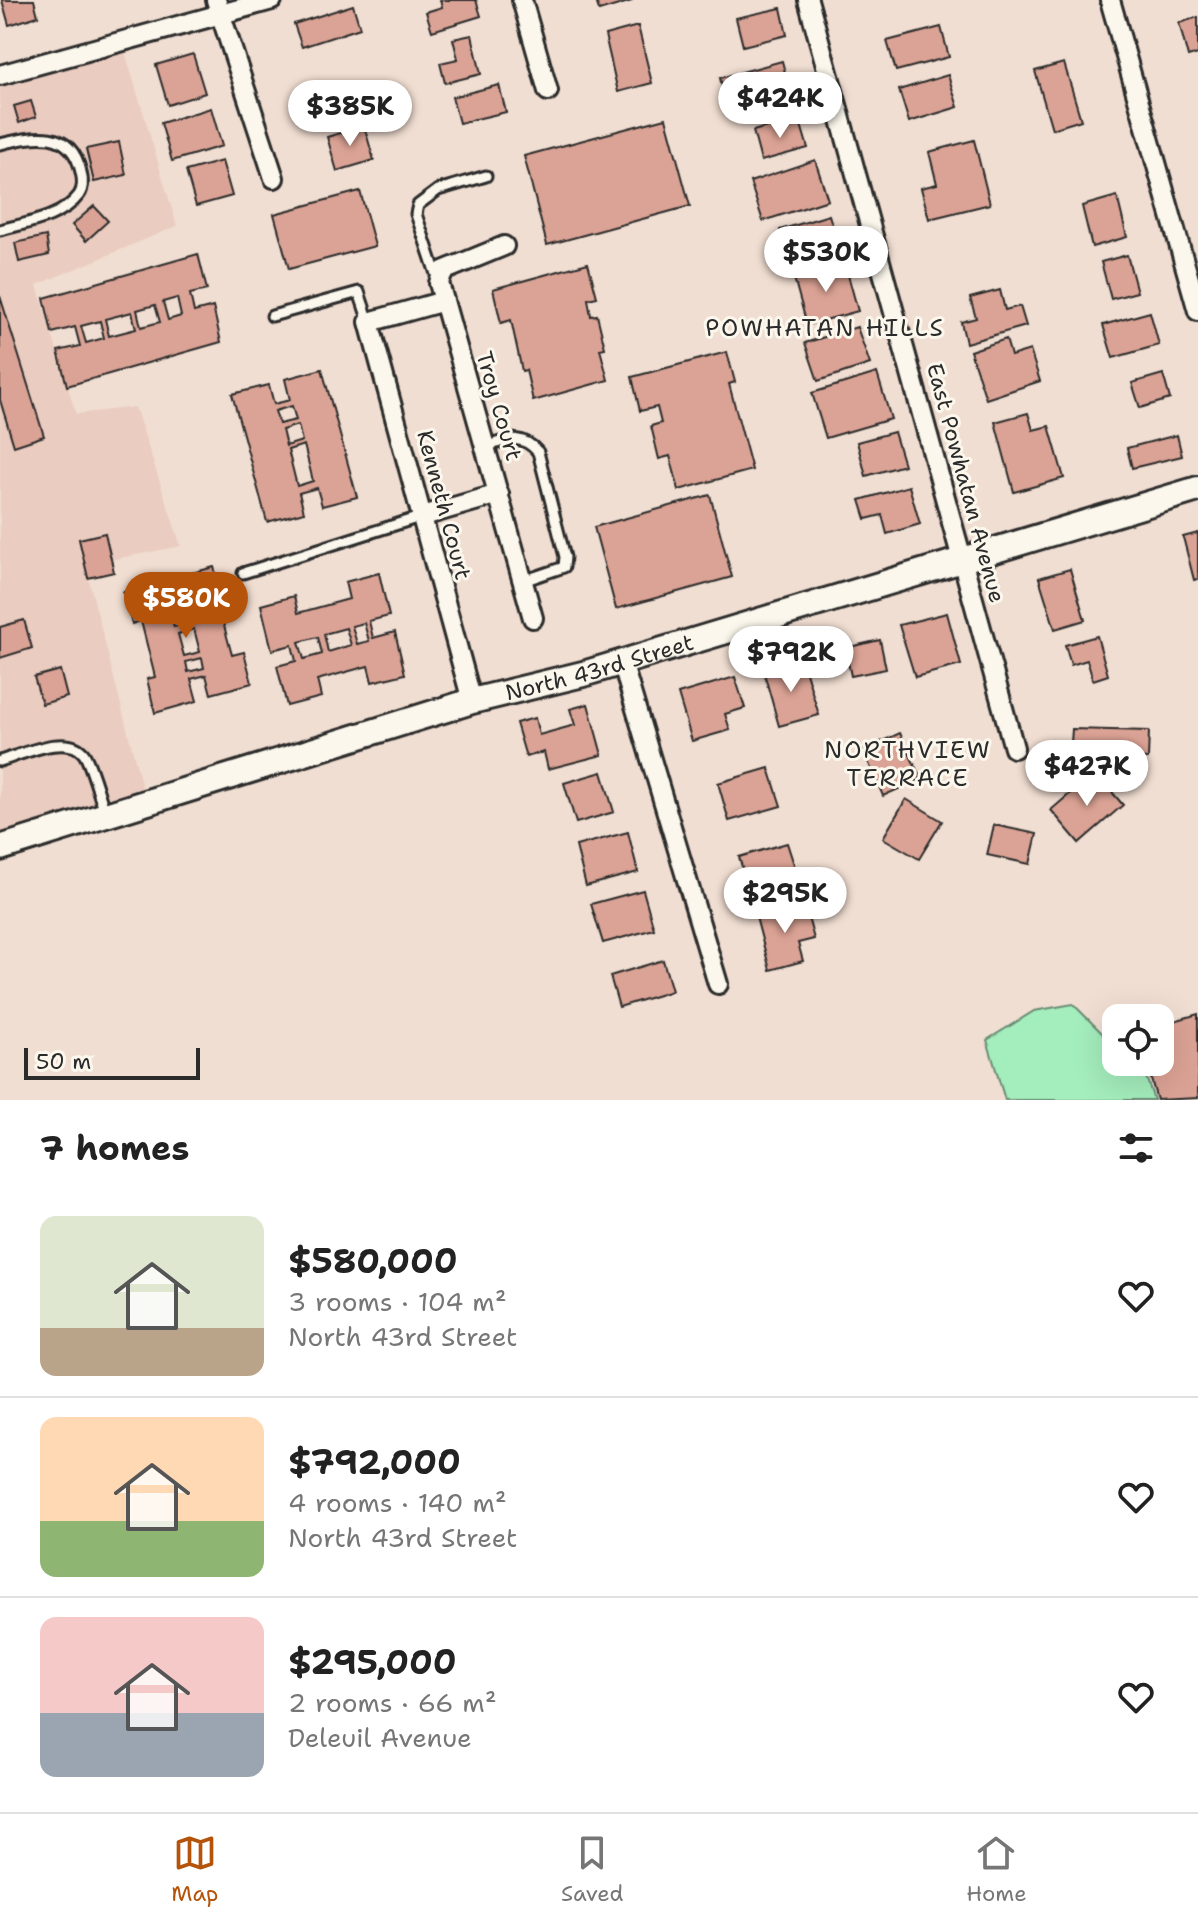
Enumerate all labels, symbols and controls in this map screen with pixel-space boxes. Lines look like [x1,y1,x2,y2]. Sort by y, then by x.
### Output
pin: $424K [724,72,836,140]
pin: $385K [294,80,406,148]
text: $424K [736,80,824,115]
text: $385K [306,88,394,123]
pin: $530K [770,226,882,294]
text: $530K [782,234,870,269]
district label: POWHATAN HILLS [705,312,945,344]
street label: Troy Court [470,348,528,464]
street label: East Powhatan Avenue [920,360,1012,606]
street label: Kenneth Court [410,427,478,583]
pin: $580K [130,572,242,640]
text: $580K [142,580,230,615]
pin: $792K [735,626,847,694]
street label: North 43rd Street [502,627,697,707]
text: $792K [746,634,836,669]
district label: NORTHVIEW TERRACE [824,734,992,794]
pin: $427K [1031,740,1143,808]
text: $427K [1043,748,1131,783]
pin: $295K [729,867,841,935]
text: $295K [742,875,828,910]
map controls [1102,1004,1174,1076]
button: locate [1102,1004,1174,1076]
scale bar [24,1044,200,1080]
text: 50 m [36,1047,91,1076]
text: 7 homes [40,1125,189,1171]
icon: filters [1114,1126,1158,1170]
text: $580,000 [288,1238,458,1284]
icon: home [104,1248,200,1344]
icon: heart [1114,1274,1158,1318]
text: 3 rooms · 104 m² [288,1284,507,1319]
text: North 43rd Street [288,1319,517,1354]
text: $792,000 [288,1439,461,1485]
icon: home [104,1449,200,1545]
icon: heart [1114,1475,1158,1519]
text: 4 rooms · 140 m² [288,1485,507,1520]
text: North 43rd Street [288,1520,517,1555]
text: $295,000 [288,1639,456,1685]
icon: home [104,1649,200,1745]
icon: heart [1114,1675,1158,1719]
text: 2 rooms · 66 m² [288,1685,497,1720]
text: Deleuil Avenue [288,1720,472,1755]
tab: Map [171,1831,218,1908]
tab: Saved [561,1831,624,1908]
tab: Home [966,1831,1027,1908]

